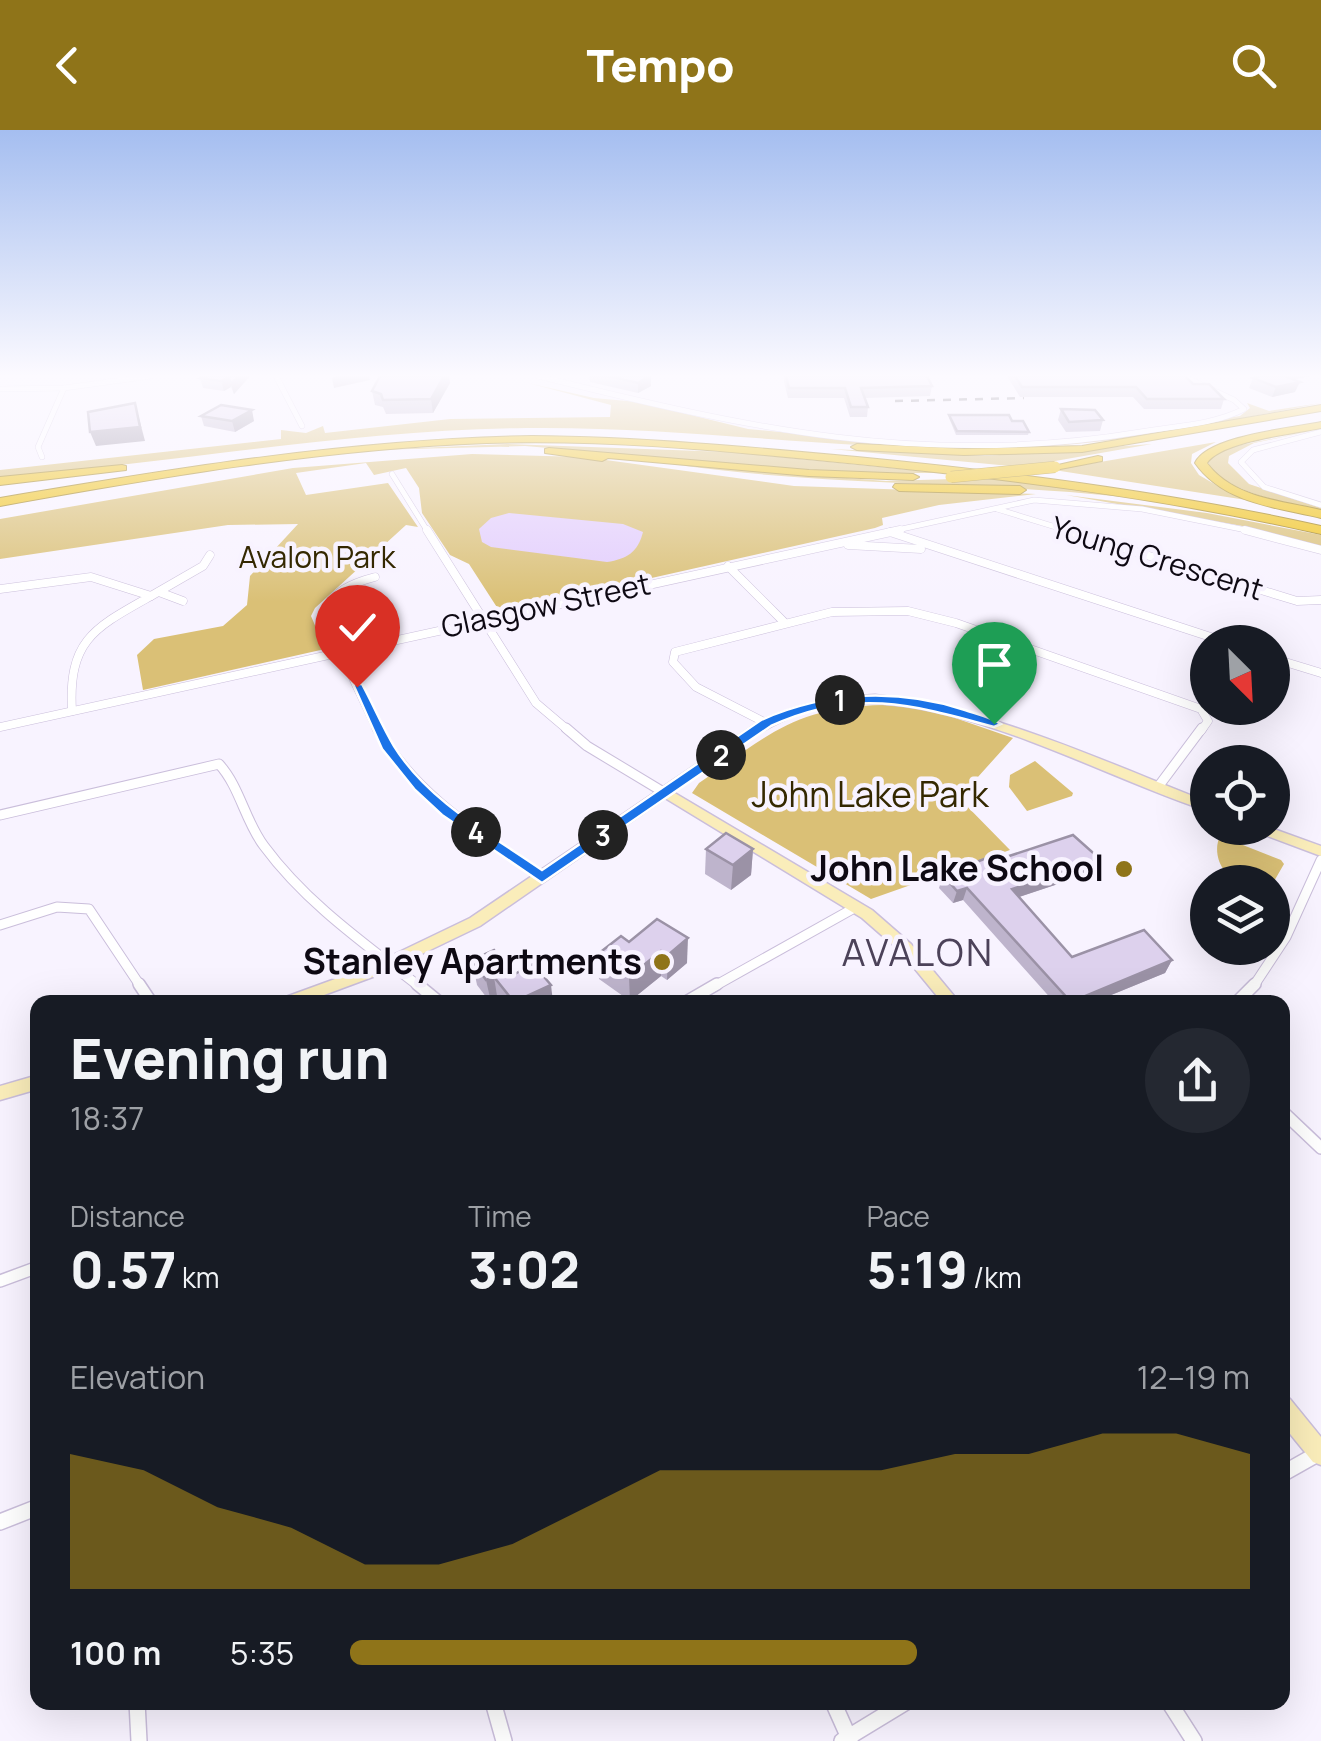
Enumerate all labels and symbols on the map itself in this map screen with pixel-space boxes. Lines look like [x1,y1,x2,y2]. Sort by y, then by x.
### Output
street label: Young Crescent [1046,506,1269,609]
park label: Avalon Park [238,536,397,577]
street label: Glasgow Street [437,562,654,647]
pin [315,585,400,688]
pin [952,622,1037,725]
north arrow [1190,625,1290,725]
pin: 1 [815,675,865,725]
pin: 2 [696,730,746,780]
park label: John Lake Park [751,770,990,818]
pin: 4 [451,807,501,857]
pin: 3 [578,810,628,860]
place label: John Lake School [811,844,1104,892]
marker: John Lake School [1113,858,1135,880]
district label: AVALON [842,925,994,977]
place label: Stanley Apartments [303,937,642,985]
marker: Stanley Apartments [651,951,673,973]

